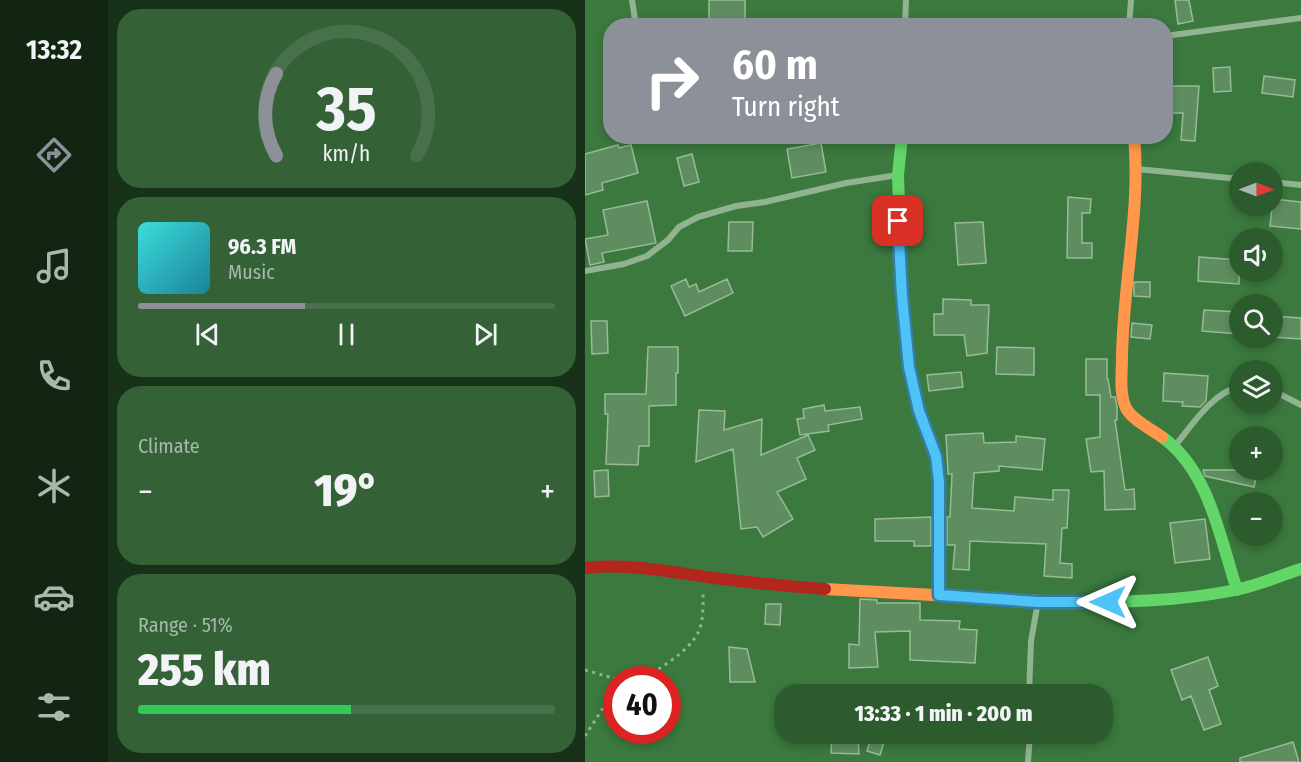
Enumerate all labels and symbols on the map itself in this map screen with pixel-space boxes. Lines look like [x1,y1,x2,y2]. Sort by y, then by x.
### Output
north arrow [1229,162,1283,216]
pin [872,195,923,246]
position arrow [1076,570,1140,634]
speed limit sign: 40 [603,666,681,744]

